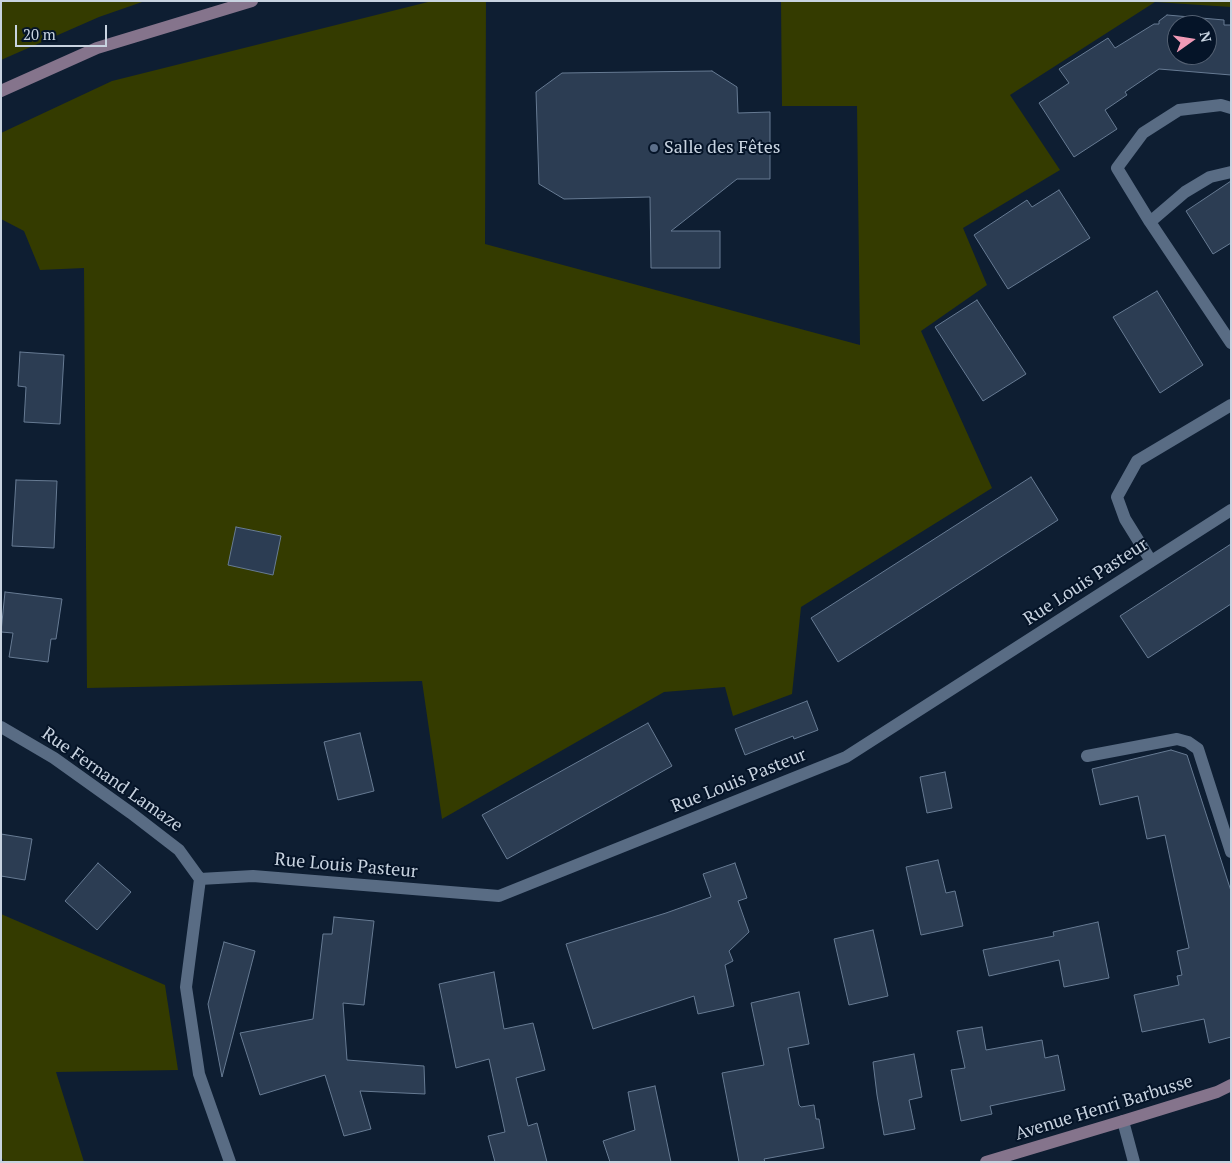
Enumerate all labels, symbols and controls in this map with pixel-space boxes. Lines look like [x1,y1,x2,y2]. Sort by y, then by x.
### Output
scale bar [18,15,110,47]
north arrow [1167,15,1217,65]
text: 20 m [23,24,56,44]
text: N [1196,29,1217,44]
place label: Salle des Fêtes [664,137,781,159]
marker: Salle des Fêtes [648,142,660,154]
street label: Rue Louis Pasteur [1020,534,1152,630]
street label: Rue Fernand Lamaze [37,723,187,837]
street label: Rue Louis Pasteur [668,744,810,818]
street label: Rue Louis Pasteur [274,849,418,883]
street label: Avenue Henri Barbusse [1013,1071,1195,1145]

